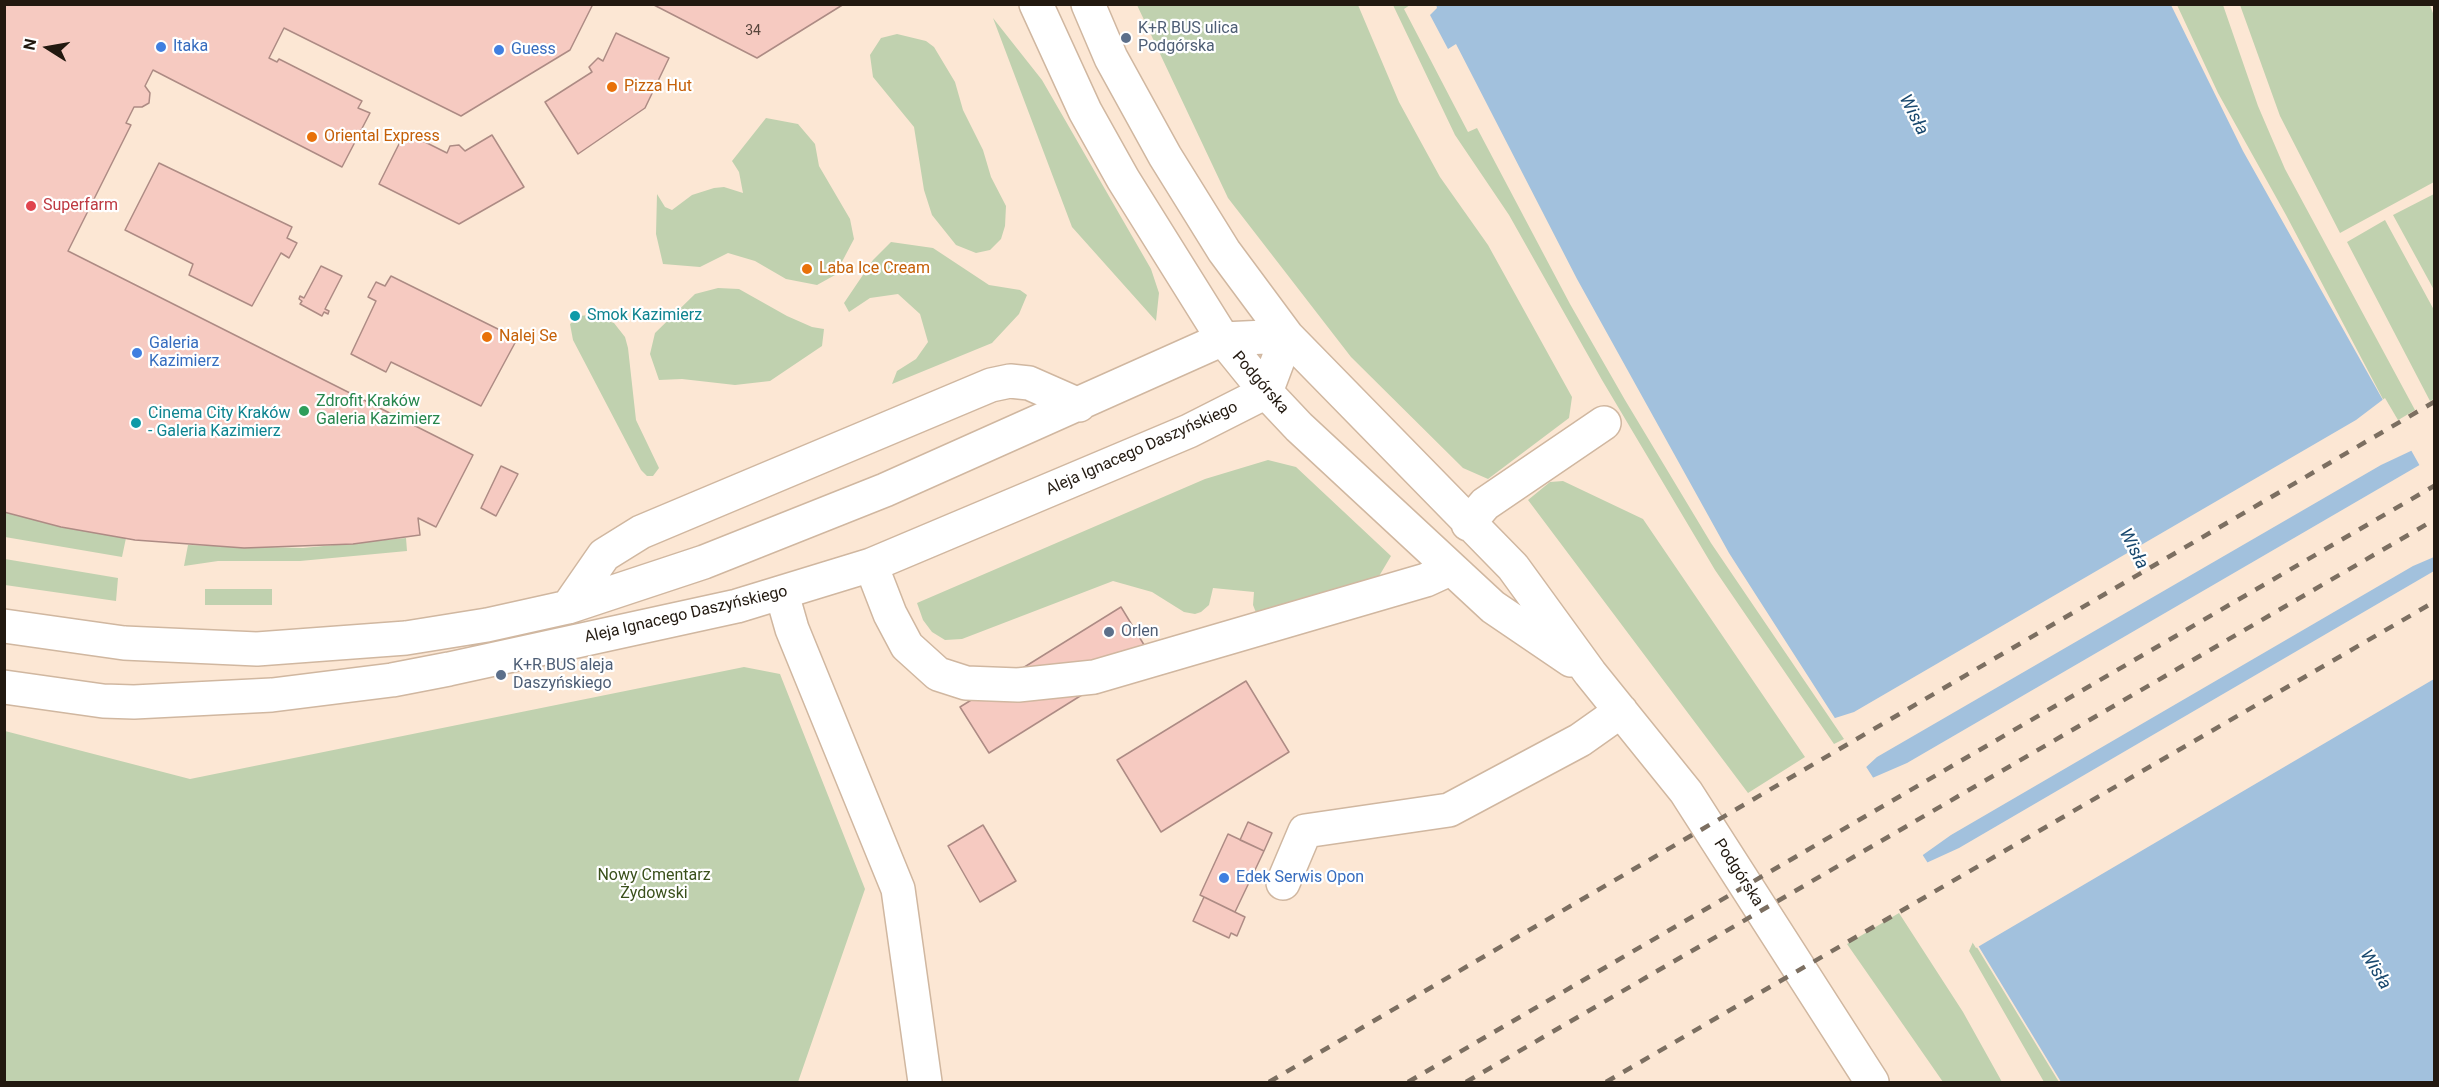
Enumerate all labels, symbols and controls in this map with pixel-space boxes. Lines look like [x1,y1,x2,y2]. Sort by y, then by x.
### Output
north arrow [18,18,78,78]
place label: K+R BUS ulica Podgórska [1138,19,1238,57]
house number: 34 [745,23,761,39]
marker: K+R BUS ulica Podgórska [1119,31,1133,45]
text: N [19,37,40,52]
place label: Itaka [173,37,208,57]
marker: Itaka [154,40,168,54]
place label: Guess [511,40,556,60]
marker: Guess [492,43,506,57]
place label: Pizza Hut [624,77,692,97]
marker: Pizza Hut [605,80,619,94]
water label: Wisła [1894,91,1932,139]
place label: Oriental Express [324,127,440,147]
marker: Oriental Express [305,130,319,144]
place label: Superfarm [43,196,118,216]
marker: Superfarm [24,199,38,213]
place label: Laba Ice Cream [819,259,930,279]
marker: Laba Ice Cream [800,262,814,276]
place label: Smok Kazimierz [587,306,702,326]
marker: Smok Kazimierz [568,309,582,323]
place label: Nalej Se [499,327,557,347]
marker: Nalej Se [480,330,494,344]
place label: Galeria Kazimierz [149,334,219,372]
marker: Galeria Kazimierz [130,346,144,360]
street label: Podgórska [1228,348,1292,418]
place label: Zdrofit Kraków Galeria Kazimierz [316,392,440,430]
street label: Aleja Ignacego Daszyńskiego [1043,398,1241,500]
place label: Cinema City Kraków - Galeria Kazimierz [148,404,291,442]
marker: Zdrofit Kraków Galeria Kazimierz [297,404,311,418]
marker: Cinema City Kraków - Galeria Kazimierz [129,416,143,430]
water label: Wisła [2114,525,2152,573]
street label: Aleja Ignacego Daszyńskiego [583,582,789,648]
place label: Orlen [1121,622,1159,642]
marker: Orlen [1102,625,1116,639]
place label: K+R BUS aleja Daszyńskiego [513,656,613,694]
marker: K+R BUS aleja Daszyńskiego [494,668,508,682]
street label: Podgórska [1709,836,1767,910]
park label: Nowy Cmentarz Żydowski [597,866,711,904]
place label: Edek Serwis Opon [1236,868,1364,888]
marker: Edek Serwis Opon [1217,871,1231,885]
water label: Wisła [2355,946,2395,994]

